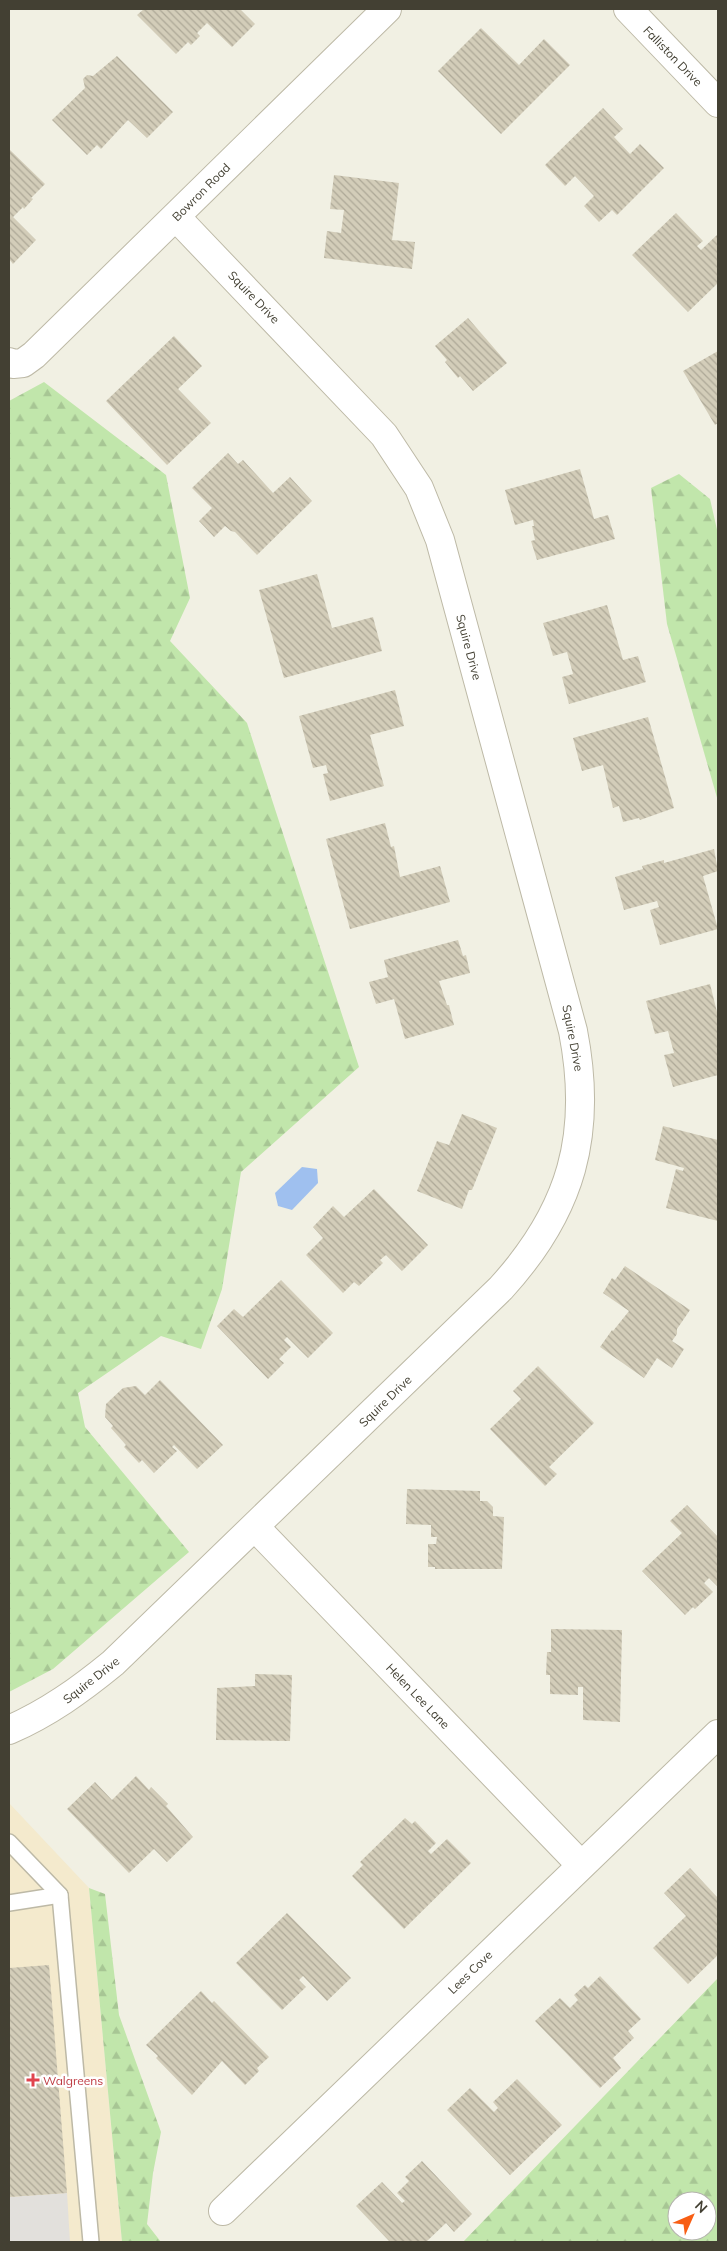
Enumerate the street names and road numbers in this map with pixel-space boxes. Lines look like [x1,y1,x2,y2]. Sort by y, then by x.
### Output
street label: Falliston Drive [640,23,706,89]
street label: Bowron Road [169,160,233,224]
street label: Squire Drive [225,268,283,326]
street label: Squire Drive [453,613,485,681]
street label: Squire Drive [559,1003,587,1073]
street label: Squire Drive [356,1372,414,1430]
street label: Squire Drive [60,1653,122,1707]
street label: Helen Lee Lane [383,1660,453,1732]
street label: Lees Cove [445,1947,495,1997]

